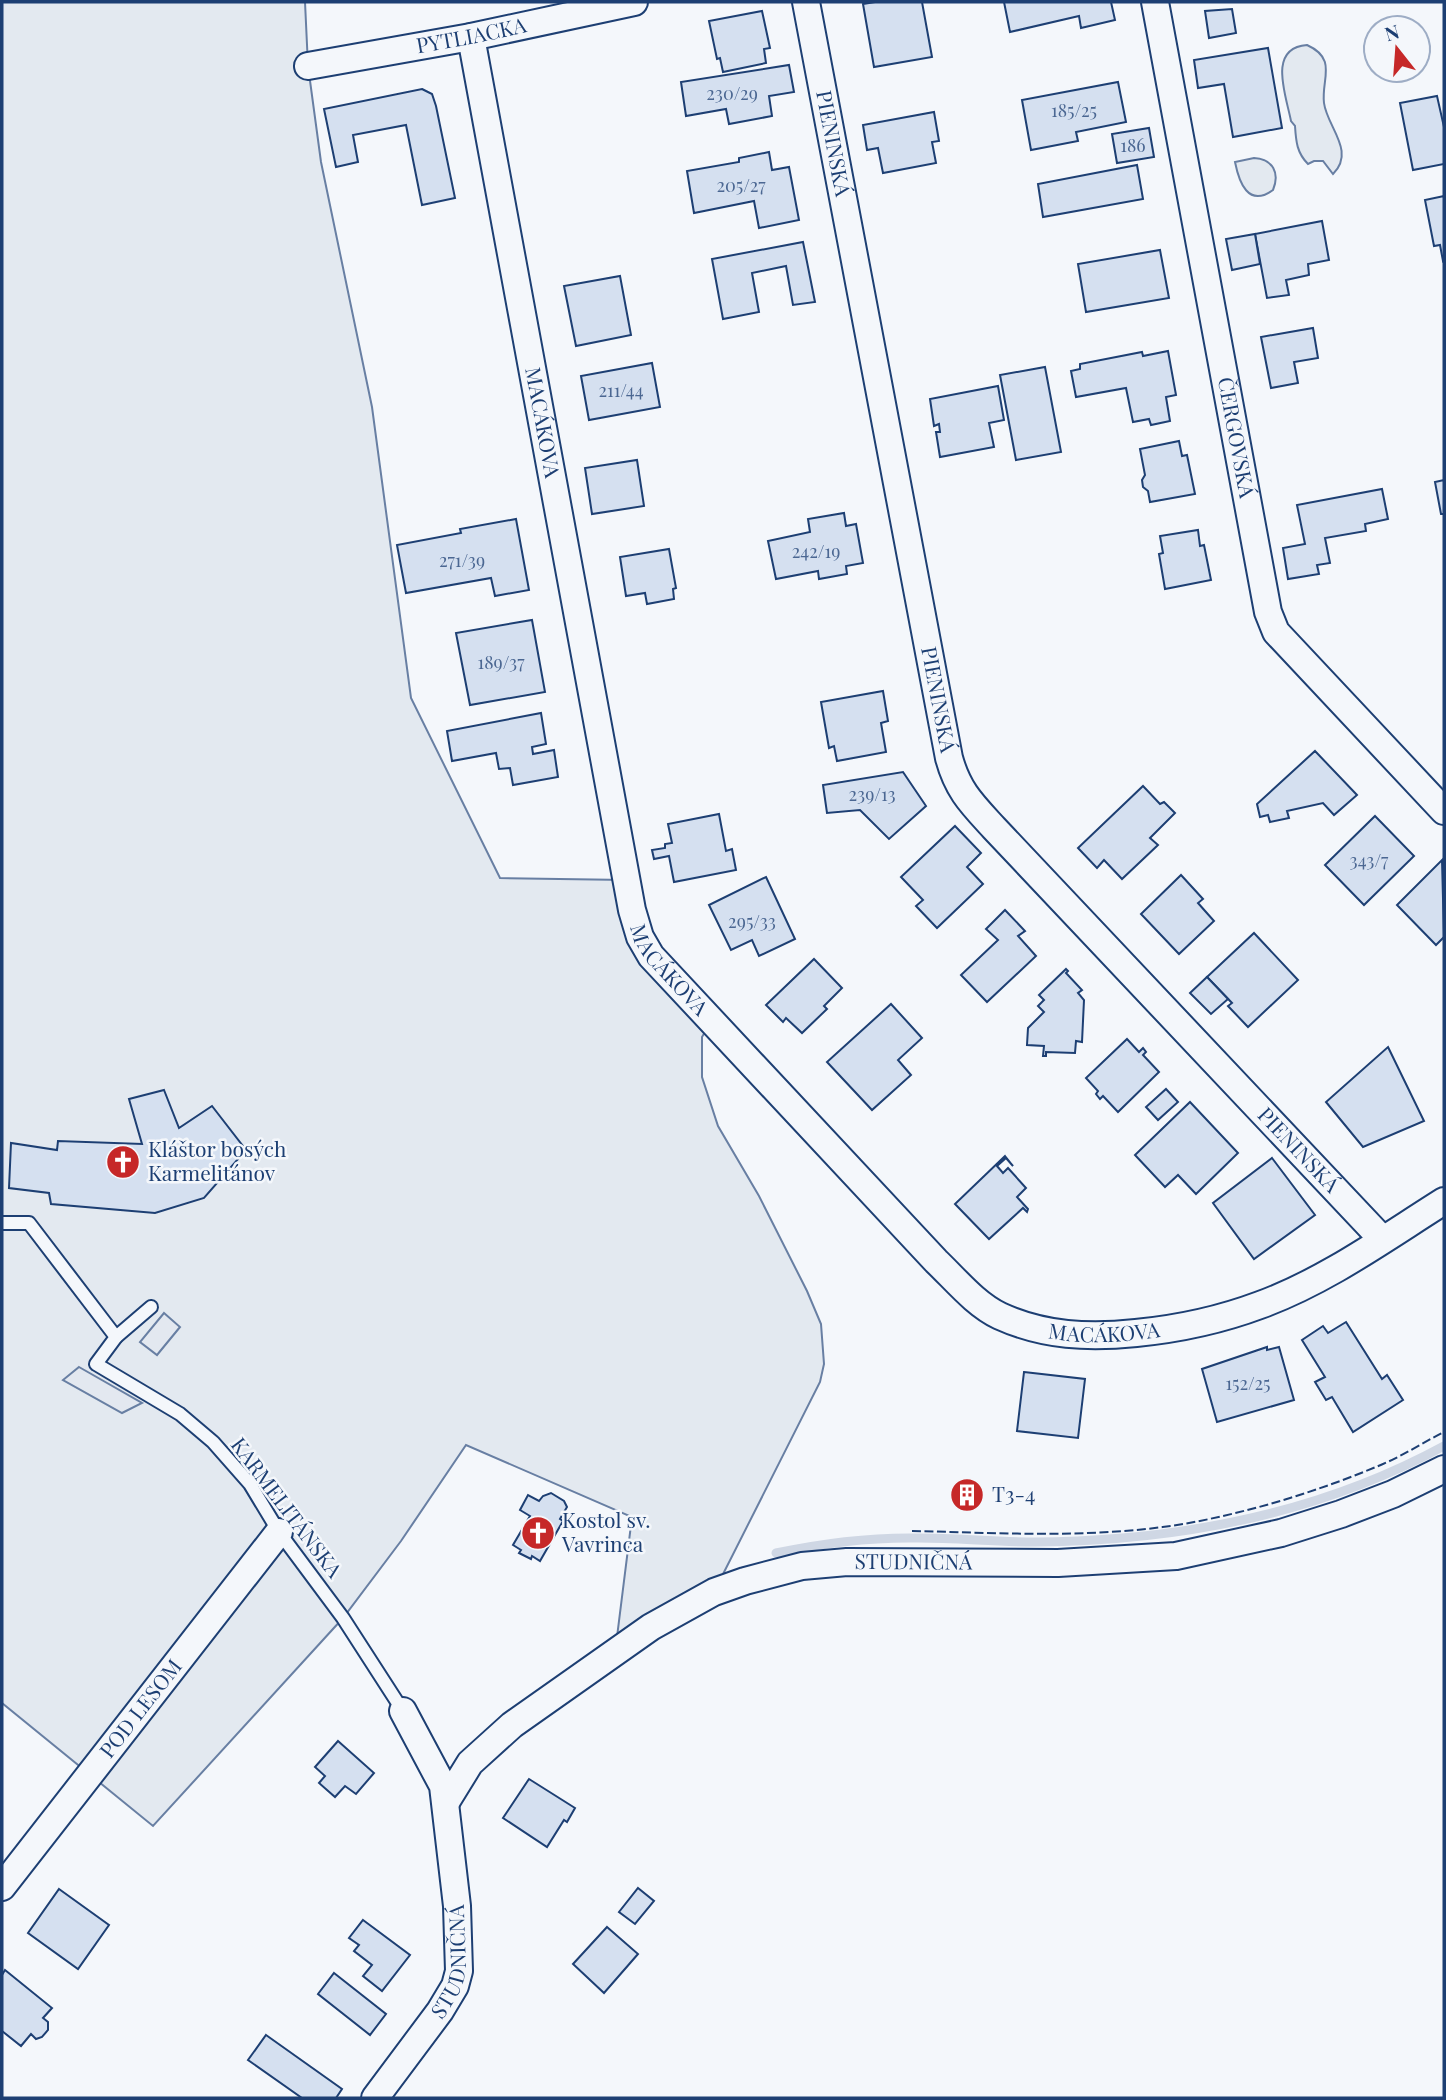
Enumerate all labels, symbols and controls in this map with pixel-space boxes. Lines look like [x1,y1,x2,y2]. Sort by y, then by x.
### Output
street label: PYTLIACKA [414,9,529,59]
north arrow [1362,14,1432,84]
text: N [1381,17,1402,46]
house number: 230/29 [706,81,758,105]
street label: PIENINSKÁ [811,88,859,199]
house number: 185/25 [1051,98,1097,122]
house number: 186 [1120,133,1146,157]
house number: 205/27 [716,173,766,197]
street label: MACÁKOVA [520,365,568,480]
street label: ČERGOVSKÁ [1213,375,1263,501]
house number: 211/44 [598,378,644,402]
house number: 242/19 [792,539,840,563]
house number: 271/39 [439,548,485,572]
street label: PIENINSKÁ [916,644,964,755]
house number: 189/37 [478,650,525,674]
house number: 239/13 [848,782,896,806]
house number: 343/7 [1350,848,1389,872]
house number: 295/33 [728,909,776,933]
street label: MACÁKOVA [625,920,716,1021]
street label: PIENINSKÁ [1253,1100,1347,1198]
place label: Kláštor bosých Karmelitánov [148,1134,287,1186]
church icon: Kláštor bosých Karmelitánov [104,1143,142,1181]
street label: MACÁKOVA [1047,1314,1162,1347]
house number: 152/25 [1225,1371,1271,1395]
street label: KARMELITÁNSKA [226,1431,350,1583]
building icon: T3-4 [948,1476,986,1514]
place label: T3-4 [992,1479,1035,1507]
place label: Kostol sv. Vavrinca [561,1505,651,1557]
church icon: Kostol sv. Vavrinca [519,1514,557,1552]
street label: STUDNIČNÁ [854,1546,973,1575]
street label: POD LESOM [92,1652,187,1763]
street label: STUDNIČNÁ [423,1903,471,2023]

